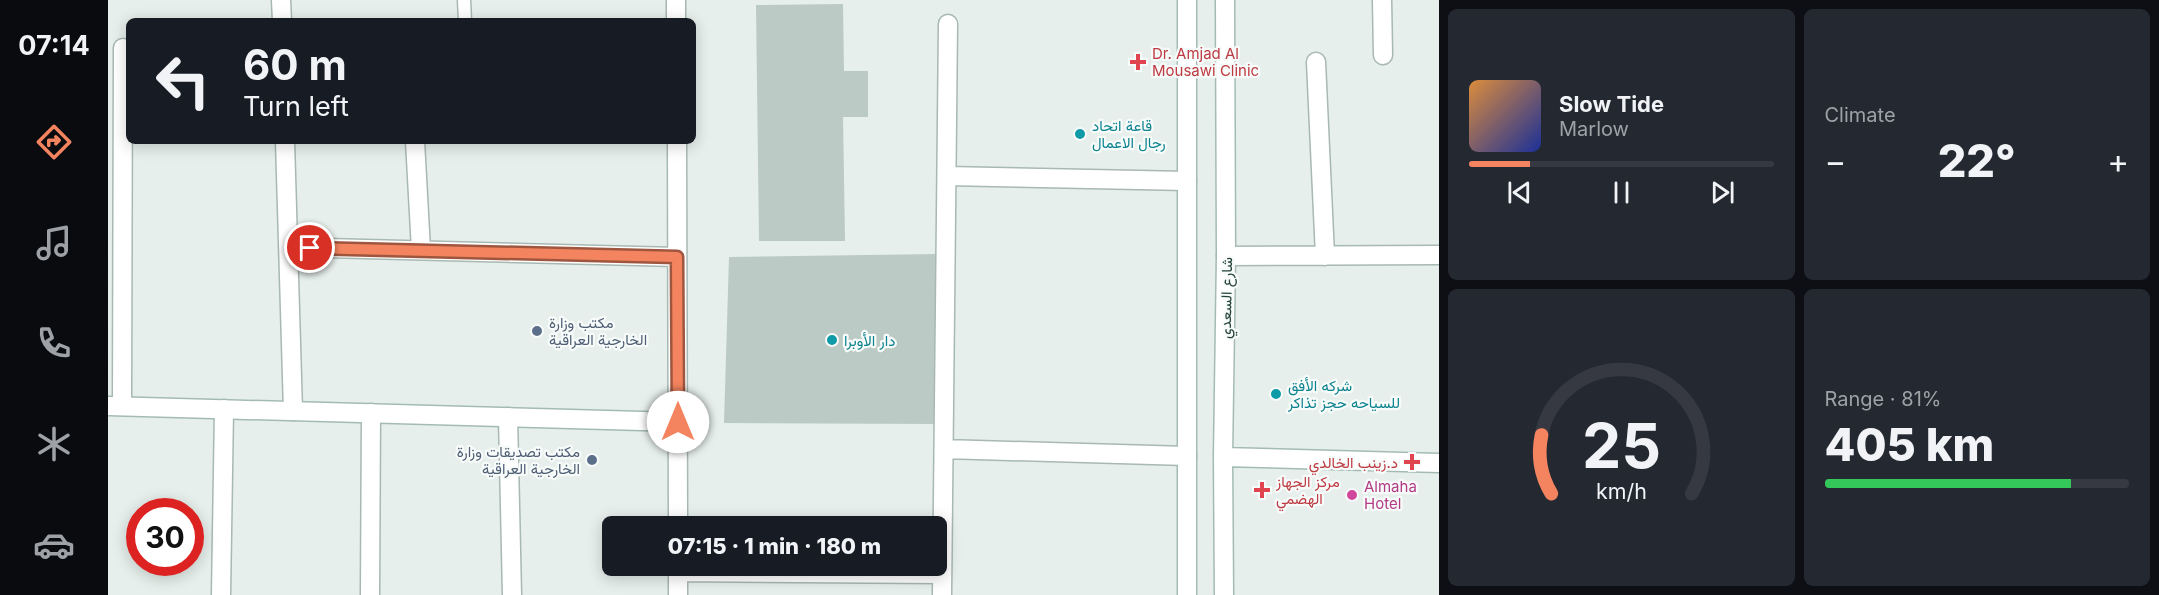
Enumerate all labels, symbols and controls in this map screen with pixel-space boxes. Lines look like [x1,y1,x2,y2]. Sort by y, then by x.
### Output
text: 07:14 [18,29,90,62]
text: 60 m [243,39,347,90]
icon: left [144,42,222,120]
place label: Dr. Amjad Al Mousawi Clinic [1152,44,1259,80]
marker: Dr. Amjad Al Mousawi Clinic [1129,53,1147,71]
text: Turn left [243,90,349,123]
text: Slow Tide [1559,91,1664,117]
text: Climate [1825,103,1896,127]
place label: قاعة اتحاد رجال الاعمال [1092,116,1166,152]
text: Marlow [1559,117,1629,141]
icon: directions [33,121,75,163]
marker: قاعة اتحاد رجال الاعمال [1073,127,1087,141]
text: 22° [1938,133,2016,188]
text: − [1825,141,1846,181]
text: + [2107,141,2129,181]
icon: previous [1503,176,1536,209]
icon: pause [1605,176,1638,209]
icon: next [1706,176,1739,209]
icon: music [33,222,75,264]
pin [284,222,335,273]
icon: arrive [293,231,326,264]
street label: شارع السعدي [1216,257,1240,339]
place label: مكتب وزارة الخارجية العراقية [549,313,647,349]
icon: phone [33,322,75,364]
marker: مكتب وزارة الخارجية العراقية [530,324,544,338]
place label: دار الأوبرا [844,331,895,350]
marker: دار الأوبرا [825,333,839,347]
place label: شركه الأفق للسياحه حجز تذاكر [1287,376,1400,412]
marker: شركه الأفق للسياحه حجز تذاكر [1269,387,1283,401]
text: Range · 81% [1825,387,1941,411]
position arrow [646,390,710,454]
text: 25 [1582,408,1661,483]
text: 405 km [1825,417,1994,472]
icon: climate [33,423,75,465]
place label: مكتب تصديقات وزارة الخارجية العراقية [457,442,580,478]
marker: مكتب تصديقات وزارة الخارجية العراقية [585,453,599,467]
place label: د.زينب الخالدي [1309,453,1398,476]
marker: د.زينب الخالدي [1403,453,1421,471]
place label: مركز الجهاز الهضمي [1275,472,1340,512]
place label: Almaha Hotel [1364,477,1417,513]
text: km/h [1596,479,1647,505]
marker: مركز الجهاز الهضمي [1253,481,1271,499]
marker: Almaha Hotel [1345,488,1359,502]
speed limit sign: 30 [126,498,204,576]
icon: car [33,524,75,566]
text: 07:15 · 1 min · 180 m [668,533,881,559]

